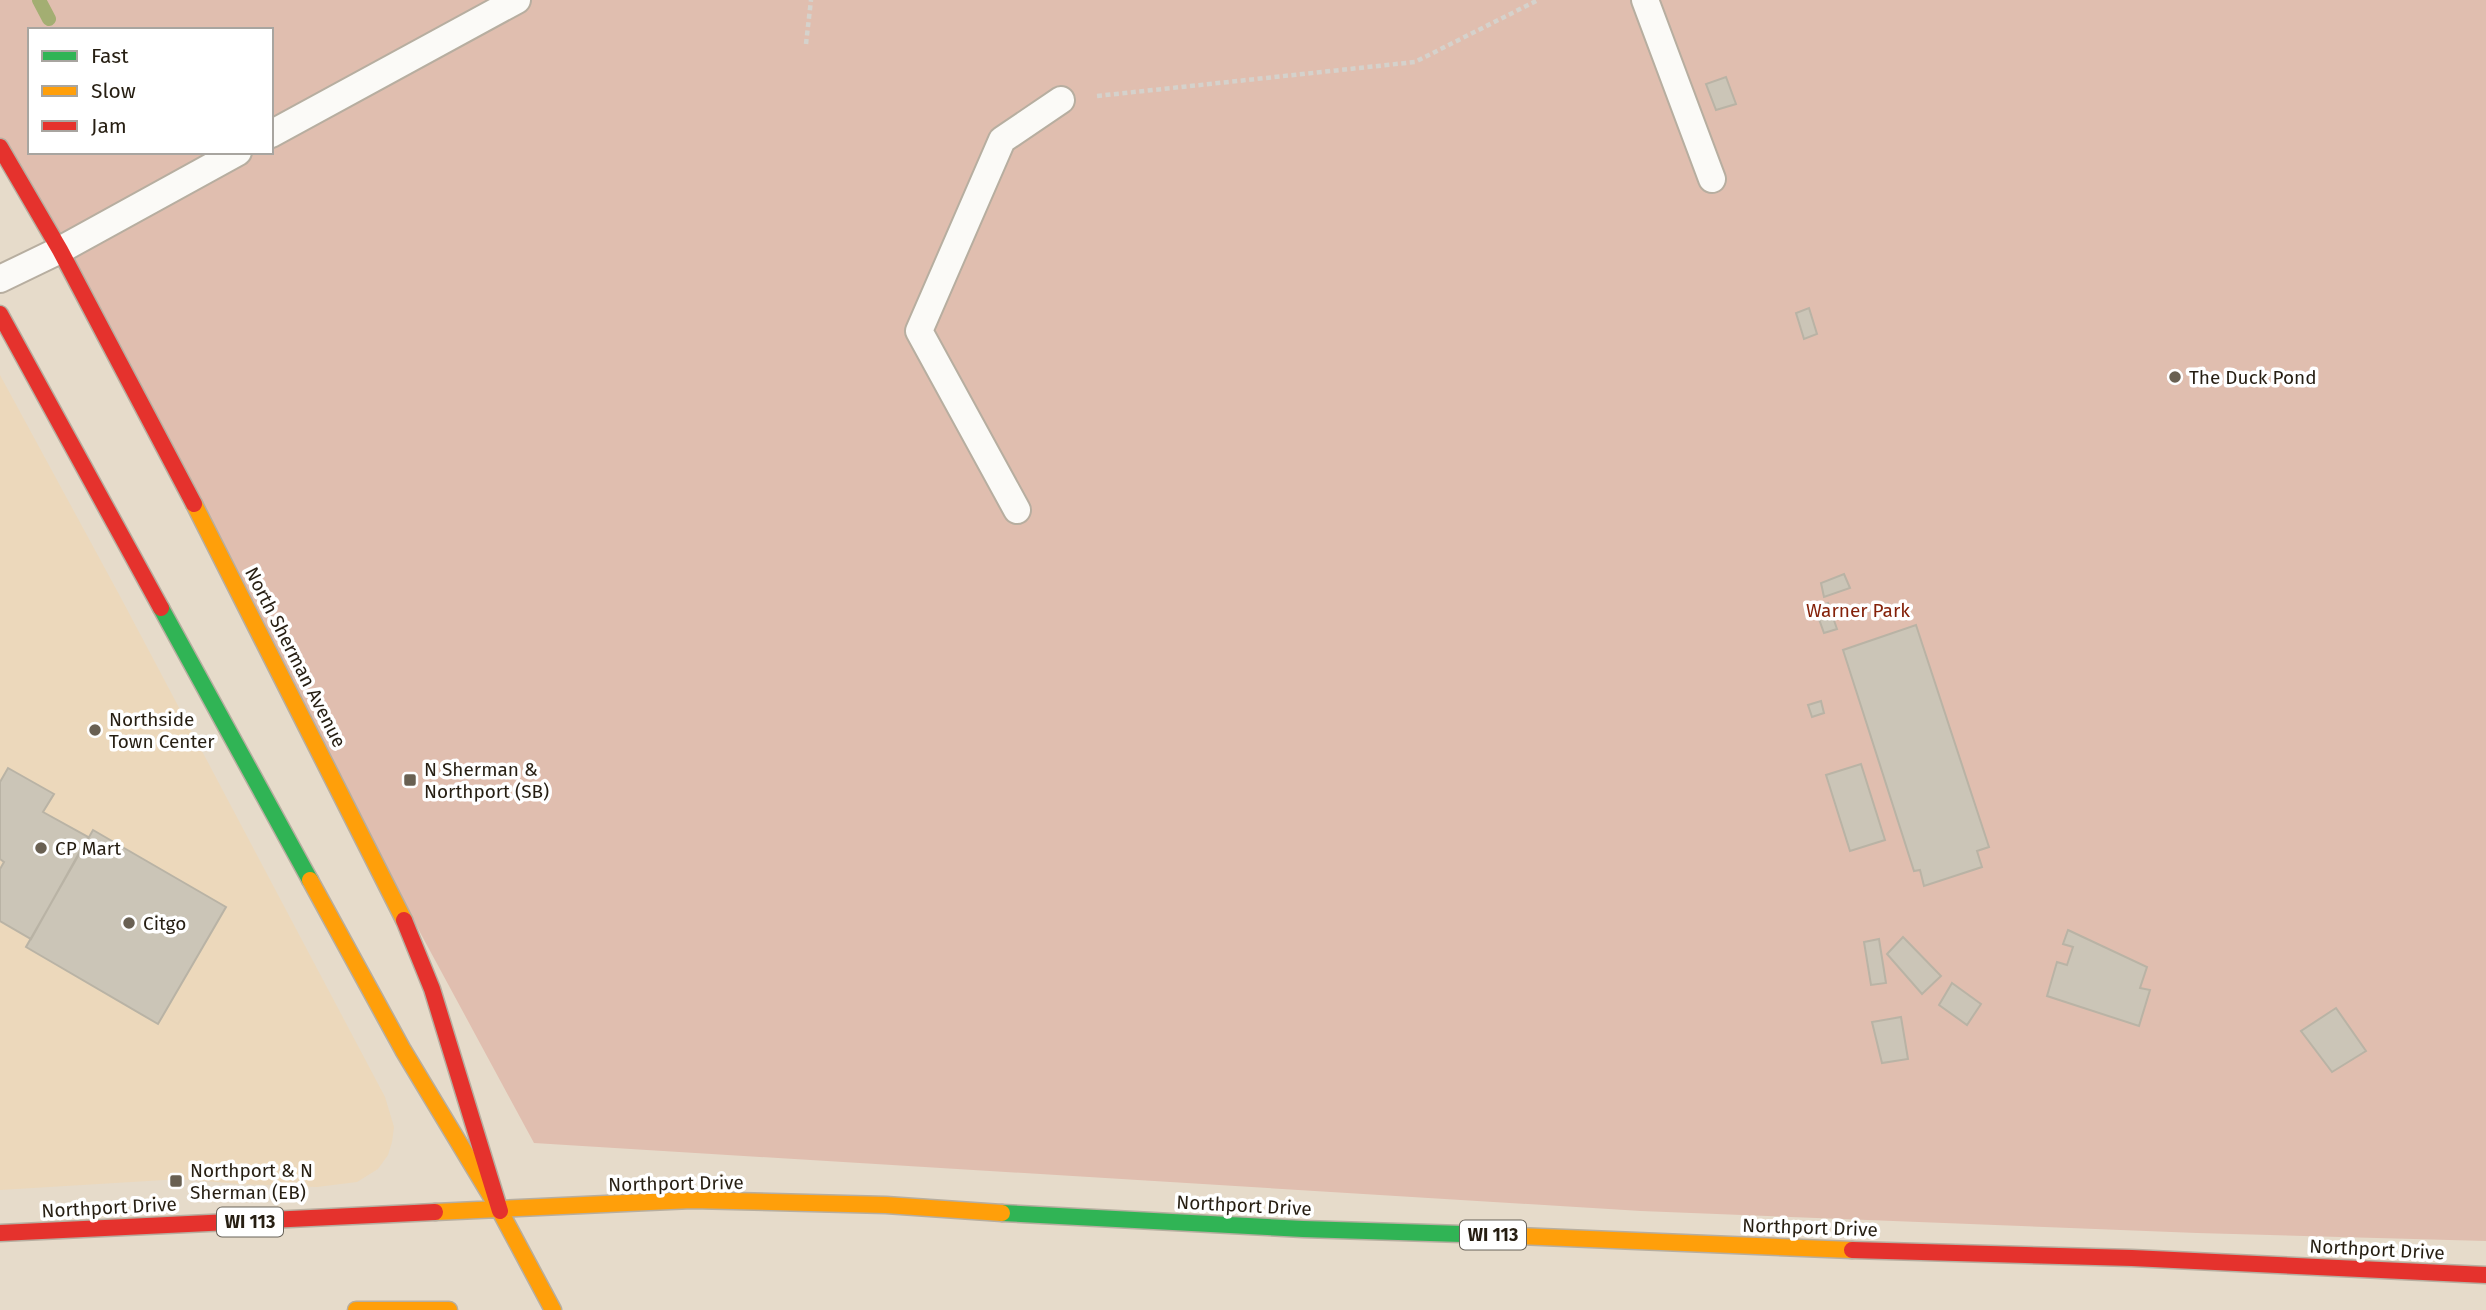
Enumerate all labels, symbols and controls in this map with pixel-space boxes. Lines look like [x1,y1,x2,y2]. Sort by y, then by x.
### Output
legend [28,28,273,154]
text: Fast [91,43,129,69]
text: Slow [91,78,136,104]
text: Jam [91,113,127,139]
place label: The Duck Pond [2189,366,2317,389]
marker: The Duck Pond [2167,369,2183,385]
street label: North Sherman Avenue [240,563,351,751]
park label: Warner Park [1806,599,1910,622]
place label: Northside Town Center [109,708,215,753]
marker: Northside Town Center [87,722,103,738]
place label: N Sherman & Northport (SB) [424,758,549,803]
marker: N Sherman & Northport (SB) [402,772,418,788]
place label: CP Mart [55,837,121,860]
marker: CP Mart [33,840,49,856]
place label: Citgo [143,912,186,935]
marker: Citgo [121,915,137,931]
place label: Northport & N Sherman (EB) [190,1159,313,1204]
street label: Northport Drive [608,1171,744,1196]
marker: Northport & N Sherman (EB) [168,1173,184,1189]
street label: Northport Drive [1176,1190,1312,1221]
street label: Northport Drive [41,1192,177,1223]
road number: WI 113 [217,1208,283,1237]
street label: Northport Drive [1742,1214,1878,1241]
road number: WI 113 [1460,1220,1526,1250]
street label: Northport Drive [2309,1234,2445,1265]

